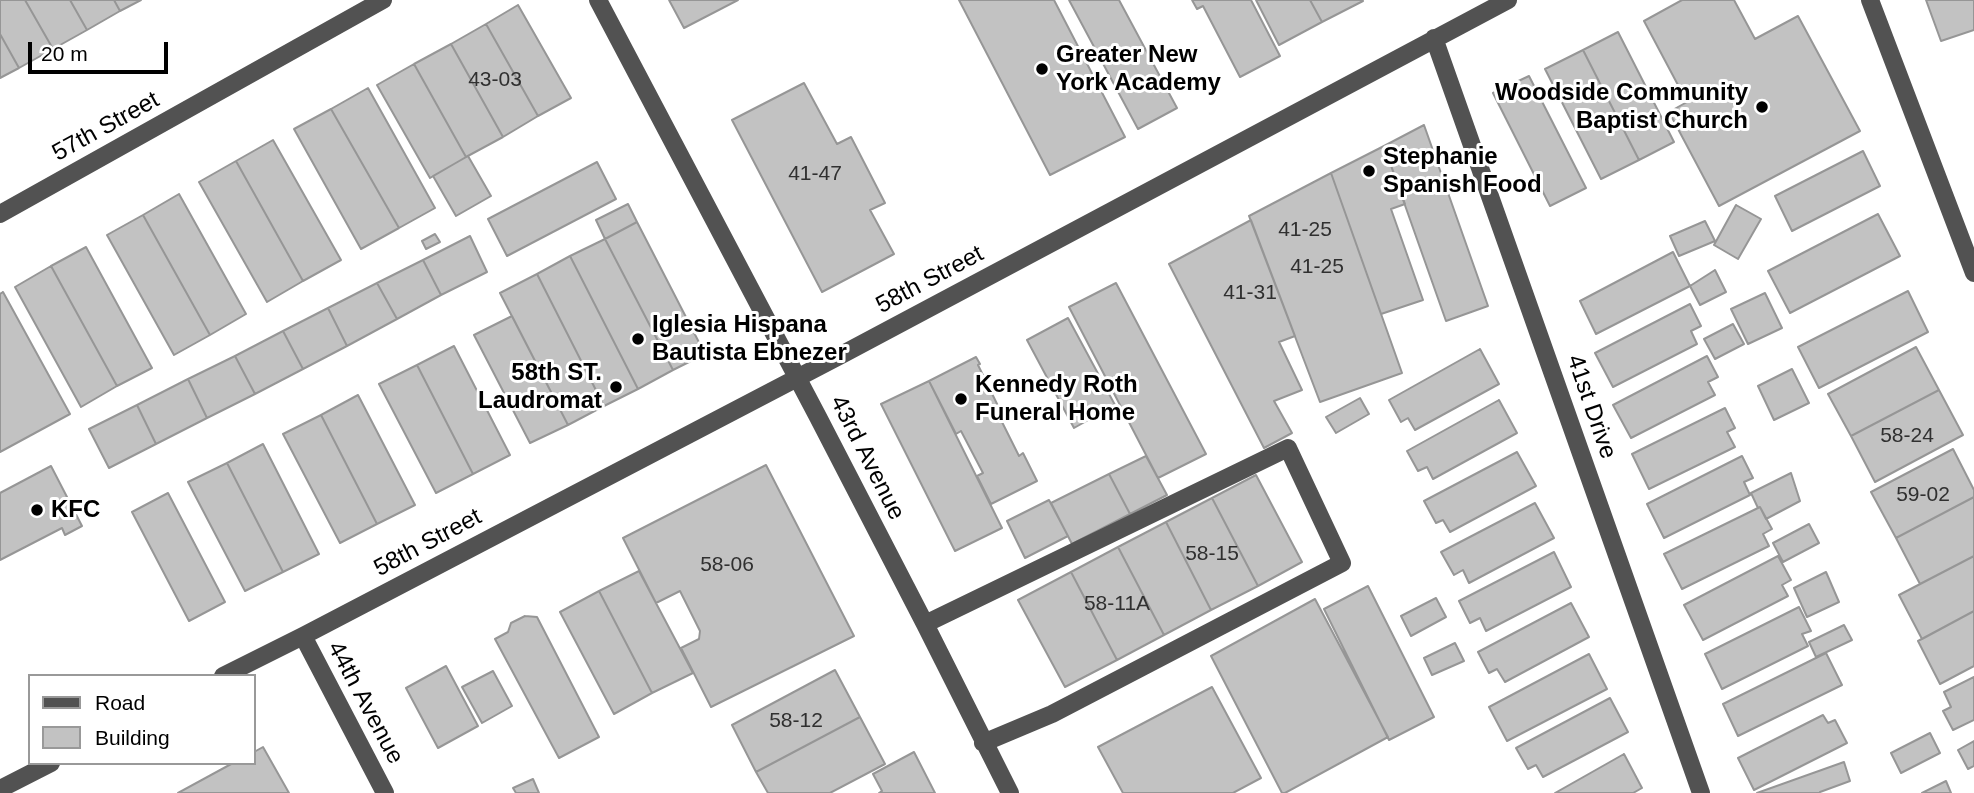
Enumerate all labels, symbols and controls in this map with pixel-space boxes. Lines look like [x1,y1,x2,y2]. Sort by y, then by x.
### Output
scale bar [32,28,172,72]
place label: Greater New York Academy [1056,41,1221,97]
text: 20 m [41,42,88,65]
marker: Greater New York Academy [1034,61,1050,77]
house number: 43-03 [468,67,522,93]
place label: Woodside Community Baptist Church [1495,79,1748,135]
street label: 57th Street [48,86,164,168]
marker: Woodside Community Baptist Church [1754,99,1770,115]
place label: Stephanie Spanish Food [1383,143,1542,199]
house number: 41-47 [788,161,842,187]
marker: Stephanie Spanish Food [1361,163,1377,179]
house number: 41-25 [1278,217,1332,243]
street label: 58th Street [871,240,989,320]
house number: 41-25 [1290,254,1344,280]
house number: 41-31 [1223,280,1277,306]
place label: Iglesia Hispana Bautista Ebnezer [652,311,847,367]
marker: Iglesia Hispana Bautista Ebnezer [630,331,646,347]
street label: 41st Drive [1560,351,1622,463]
place label: 58th ST. Laudromat [478,359,602,415]
place label: Kennedy Roth Funeral Home [975,371,1138,427]
marker: 58th ST. Laudromat [608,379,624,395]
street label: 43rd Avenue [823,391,911,525]
marker: Kennedy Roth Funeral Home [953,391,969,407]
house number: 58-24 [1880,423,1934,449]
house number: 59-02 [1896,482,1950,508]
place label: KFC [51,496,100,524]
marker: KFC [29,502,45,518]
street label: 58th Street [369,503,487,583]
house number: 58-15 [1185,541,1239,567]
house number: 58-06 [700,552,754,578]
house number: 58-11A [1084,591,1150,617]
street label: 44th Avenue [321,637,409,769]
legend [28,674,256,765]
text: Road [95,691,145,714]
house number: 58-12 [769,708,823,734]
text: Building [95,726,170,749]

